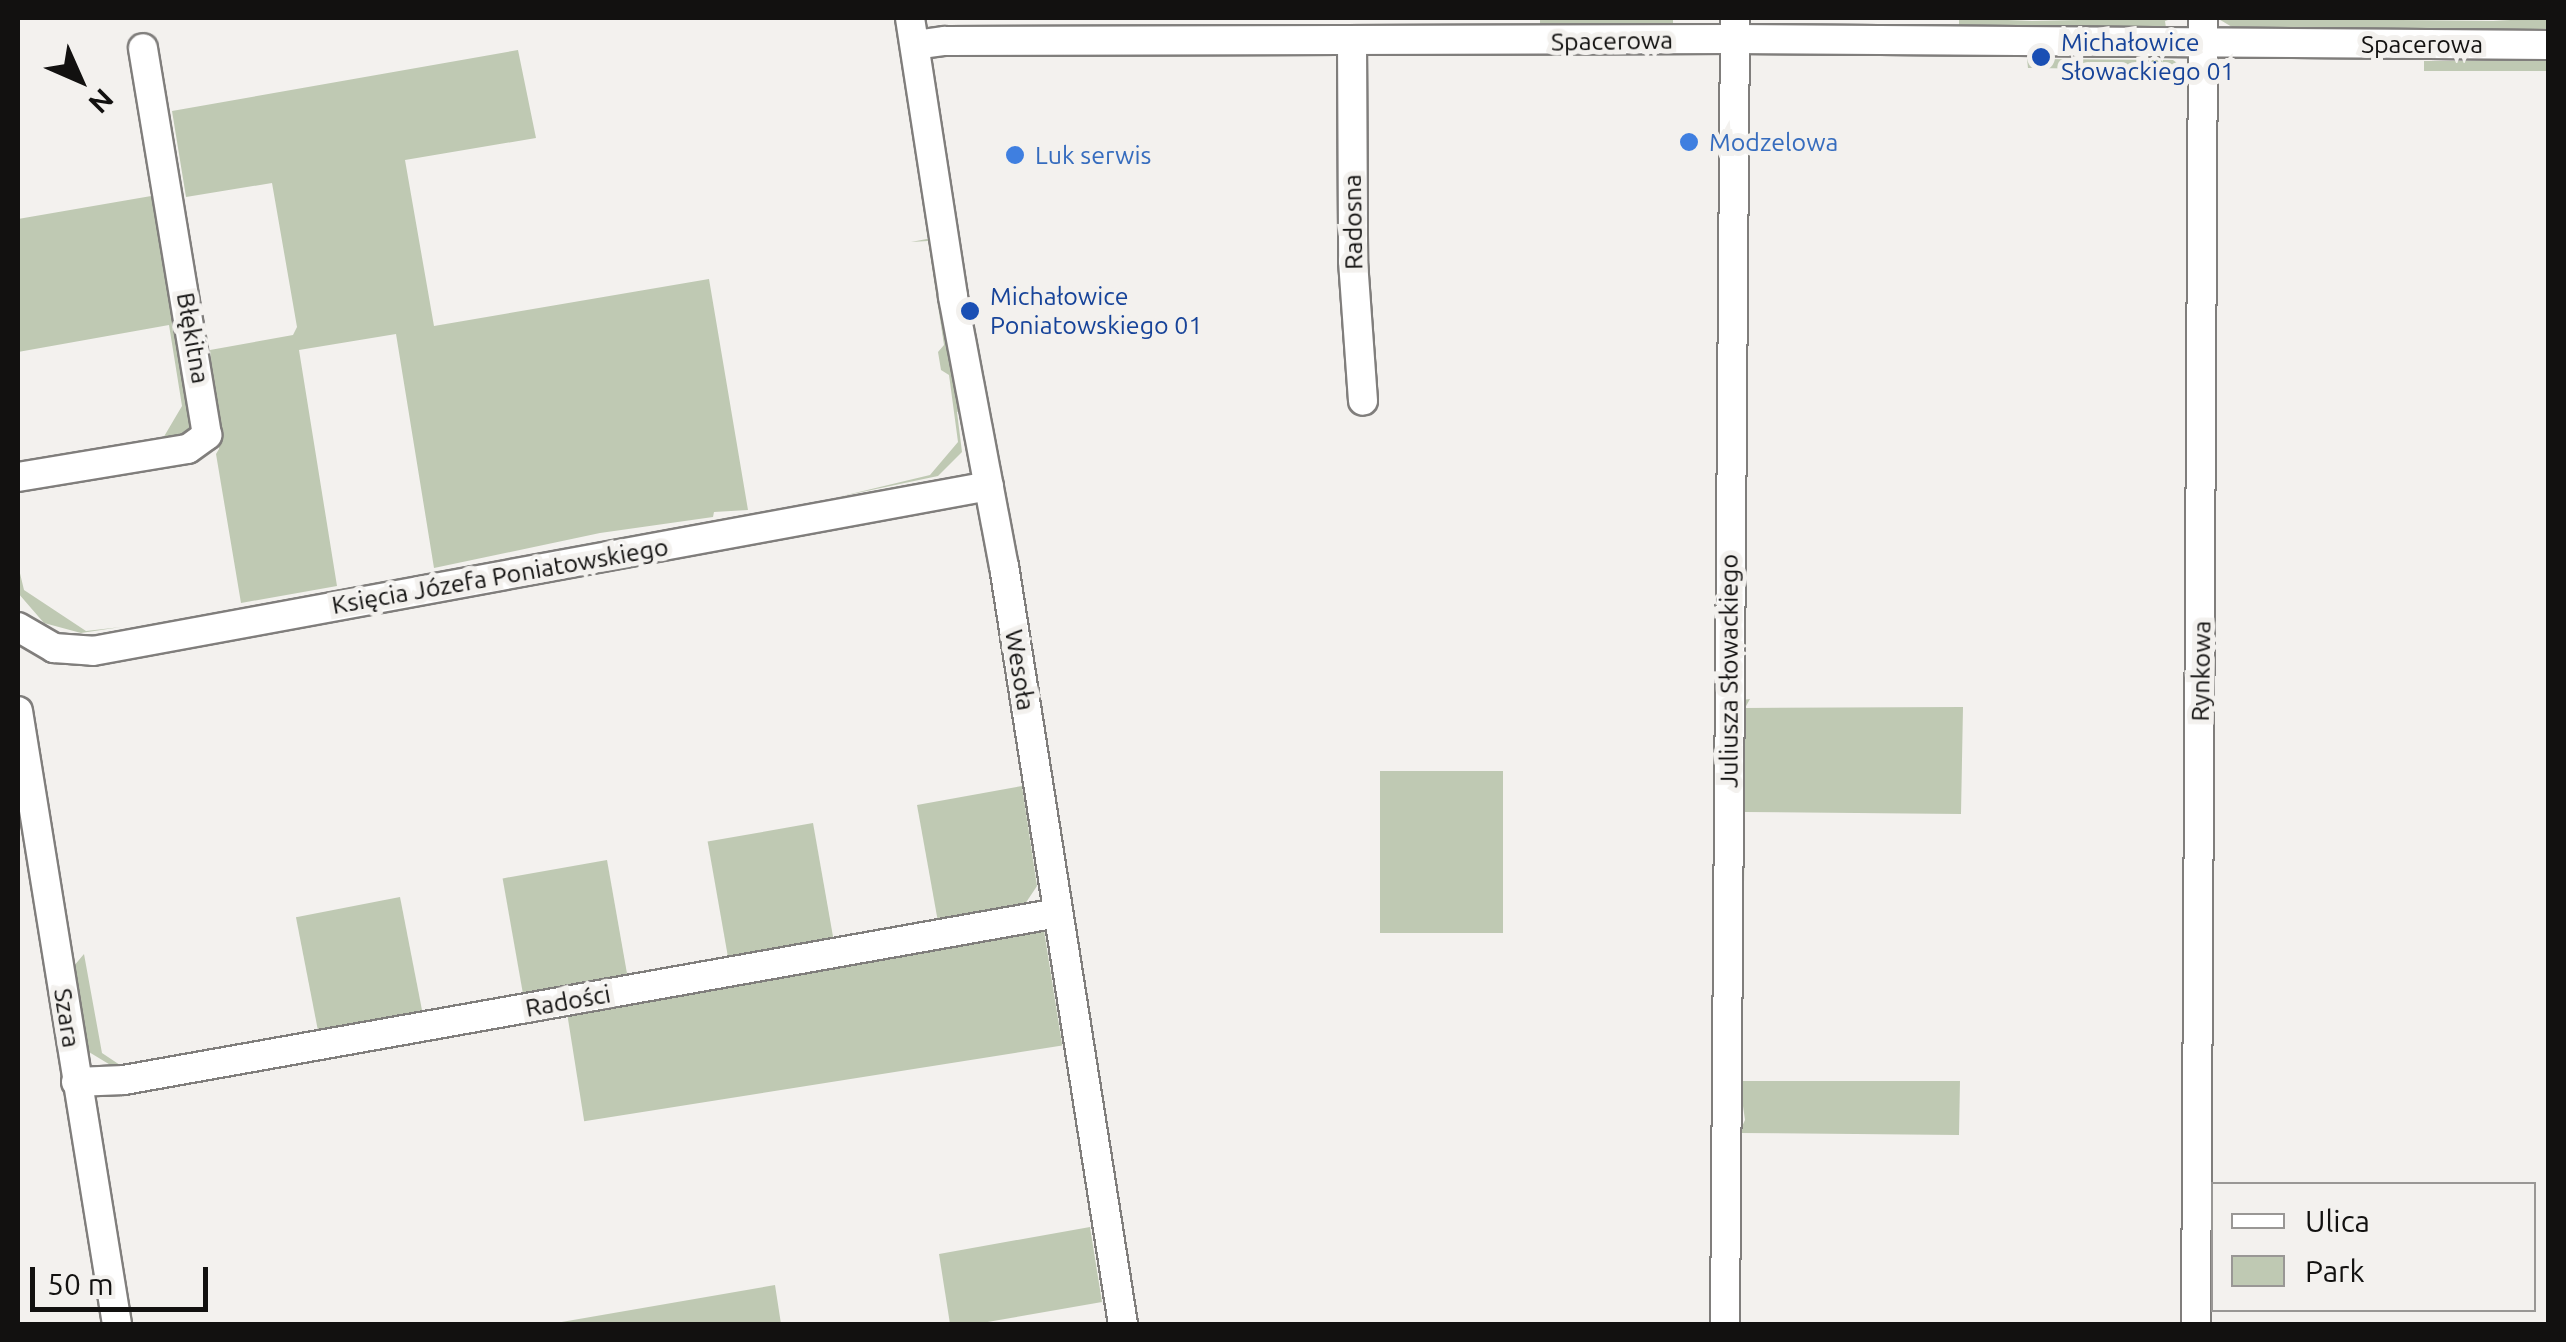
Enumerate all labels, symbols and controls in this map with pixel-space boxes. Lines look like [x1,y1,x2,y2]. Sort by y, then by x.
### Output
street label: Spacerowa [1551,25,1673,57]
place label: Michałowice Słowackiego 01 [2061,28,2235,87]
street label: Spacerowa [2361,29,2483,59]
north arrow [30,30,130,130]
marker: Michałowice Słowackiego 01 [2030,46,2052,68]
text: N [83,83,120,120]
place label: Modzelowa [1709,127,1838,157]
marker: Modzelowa [1678,131,1700,153]
place label: Luk serwis [1035,140,1151,170]
marker: Luk serwis [1004,144,1026,166]
street label: Radosna [1337,174,1369,270]
place label: Michałowice Poniatowskiego 01 [990,282,1203,341]
street label: Błękitna [170,290,216,386]
marker: Michałowice Poniatowskiego 01 [959,300,981,322]
street label: Księcia Józefa Poniatowskiego [329,532,671,620]
street label: Juliusza Słowackiego [1714,554,1744,788]
street label: Rynkowa [2185,620,2217,722]
street label: Wesoła [999,627,1041,713]
street label: Radości [523,979,613,1023]
street label: Szara [48,986,86,1050]
legend [2211,1182,2536,1312]
text: Ulica [2305,1204,2370,1238]
scale bar [35,1247,212,1309]
text: Park [2305,1254,2365,1288]
text: 50 m [47,1267,114,1301]

